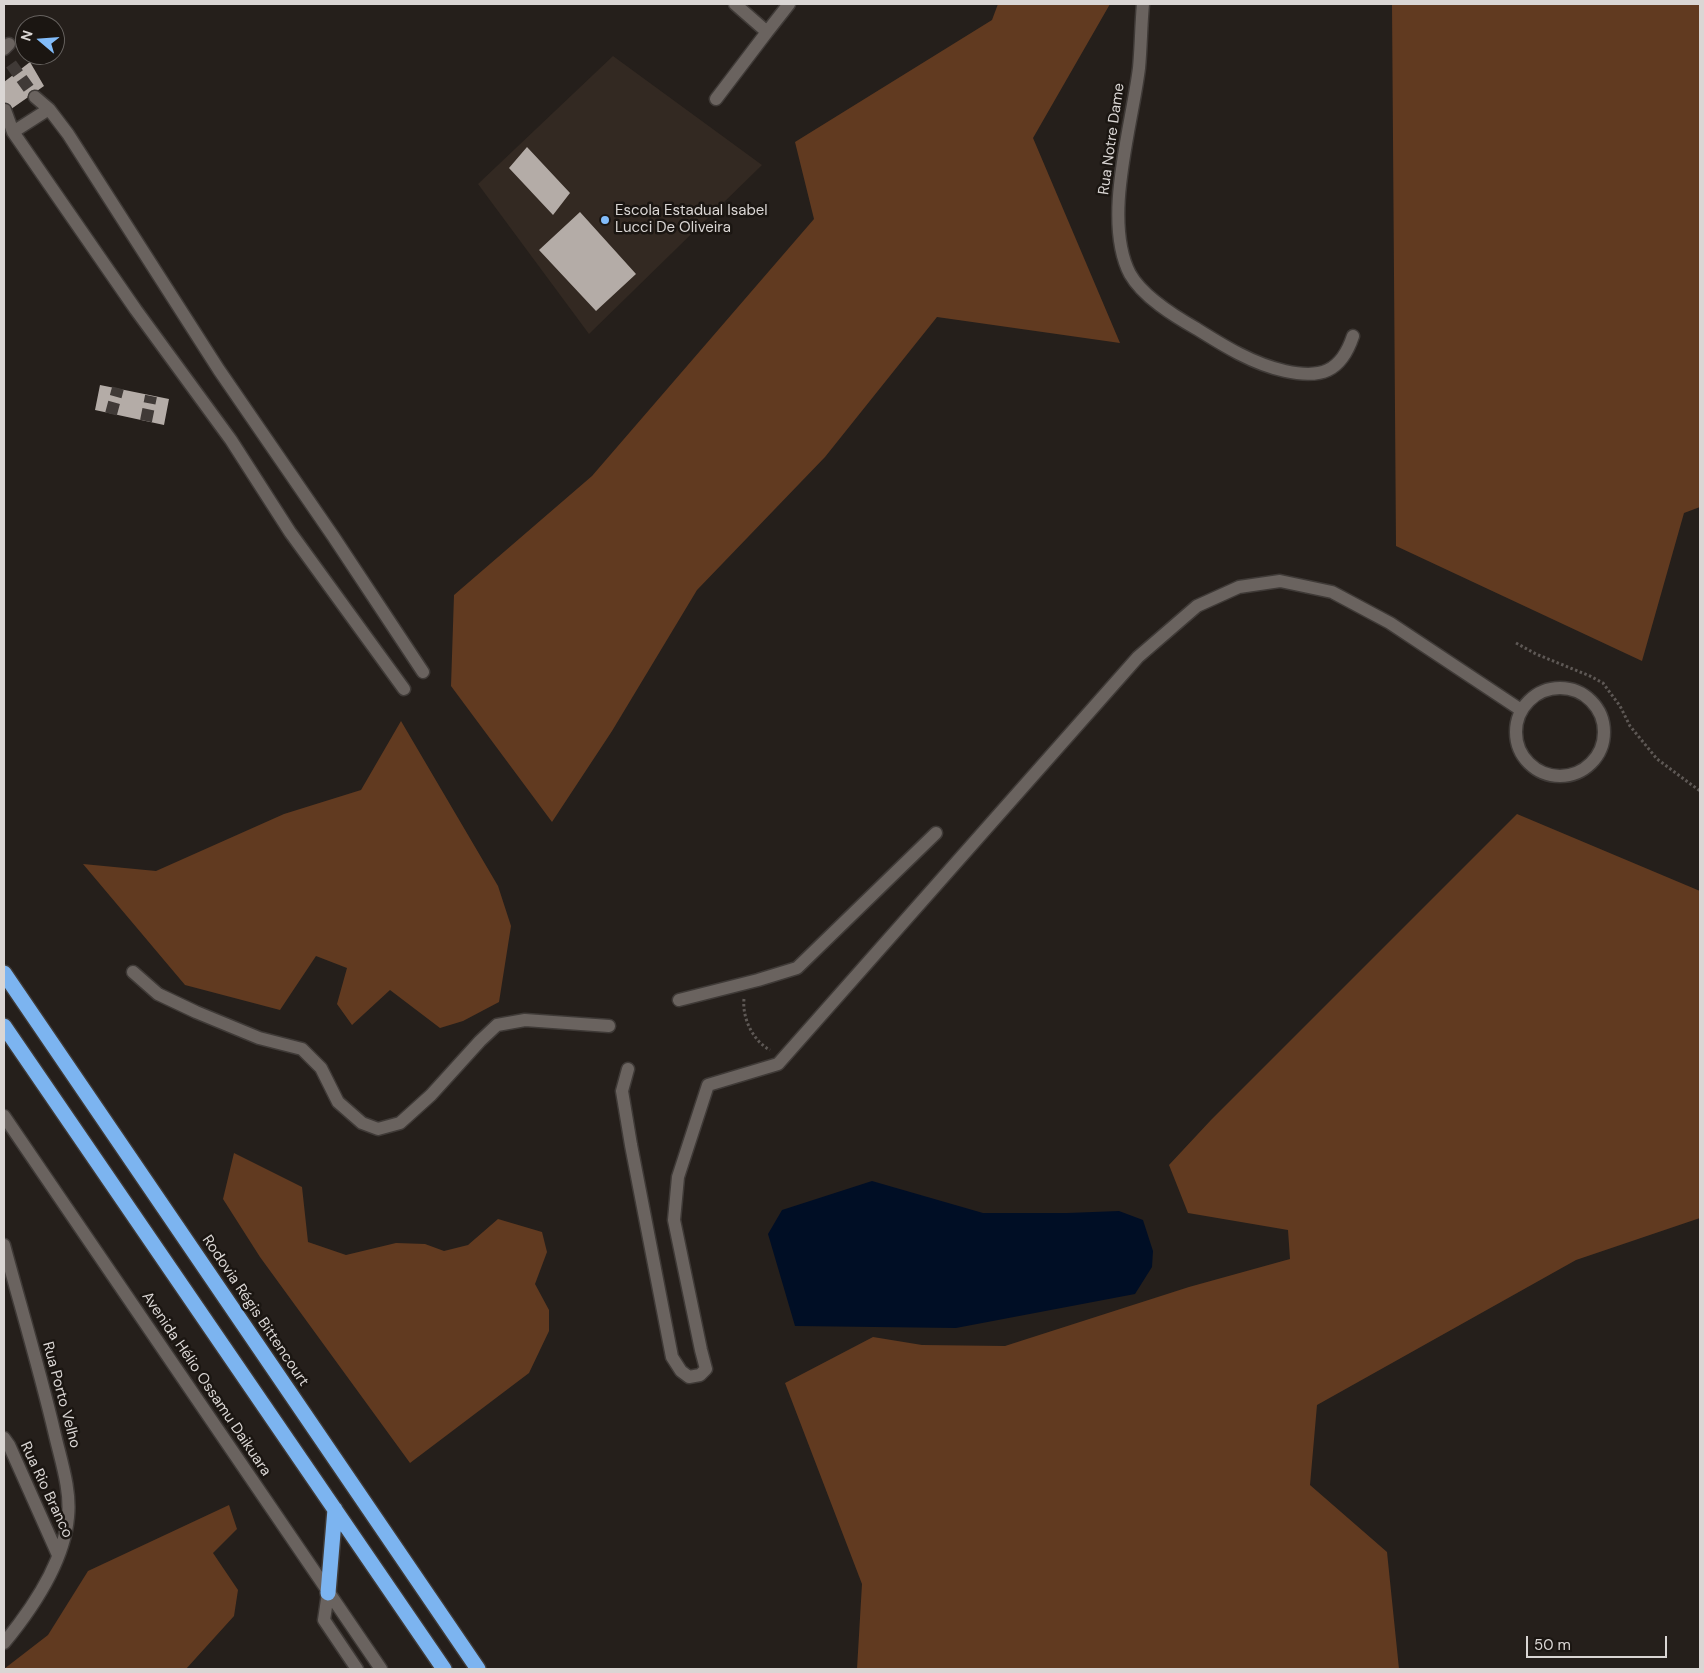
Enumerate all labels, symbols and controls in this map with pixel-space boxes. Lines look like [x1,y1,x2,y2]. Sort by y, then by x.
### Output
north arrow [15,15,65,65]
text: N [17,28,37,43]
street label: Rua Notre Dame [1095,82,1129,196]
place label: Escola Estadual Isabel Lucci De Oliveira [615,202,768,237]
marker: Escola Estadual Isabel Lucci De Oliveira [599,214,611,226]
street label: Rodovia Régis Bittencourt [198,1232,312,1390]
street label: Avenida Hélio Ossamu Daikuara [137,1288,275,1480]
street label: Rua Porto Velho [38,1340,84,1450]
street label: Rua Rio Branco [16,1439,76,1541]
scale bar [1529,1626,1670,1658]
text: 50 m [1534,1635,1571,1655]

